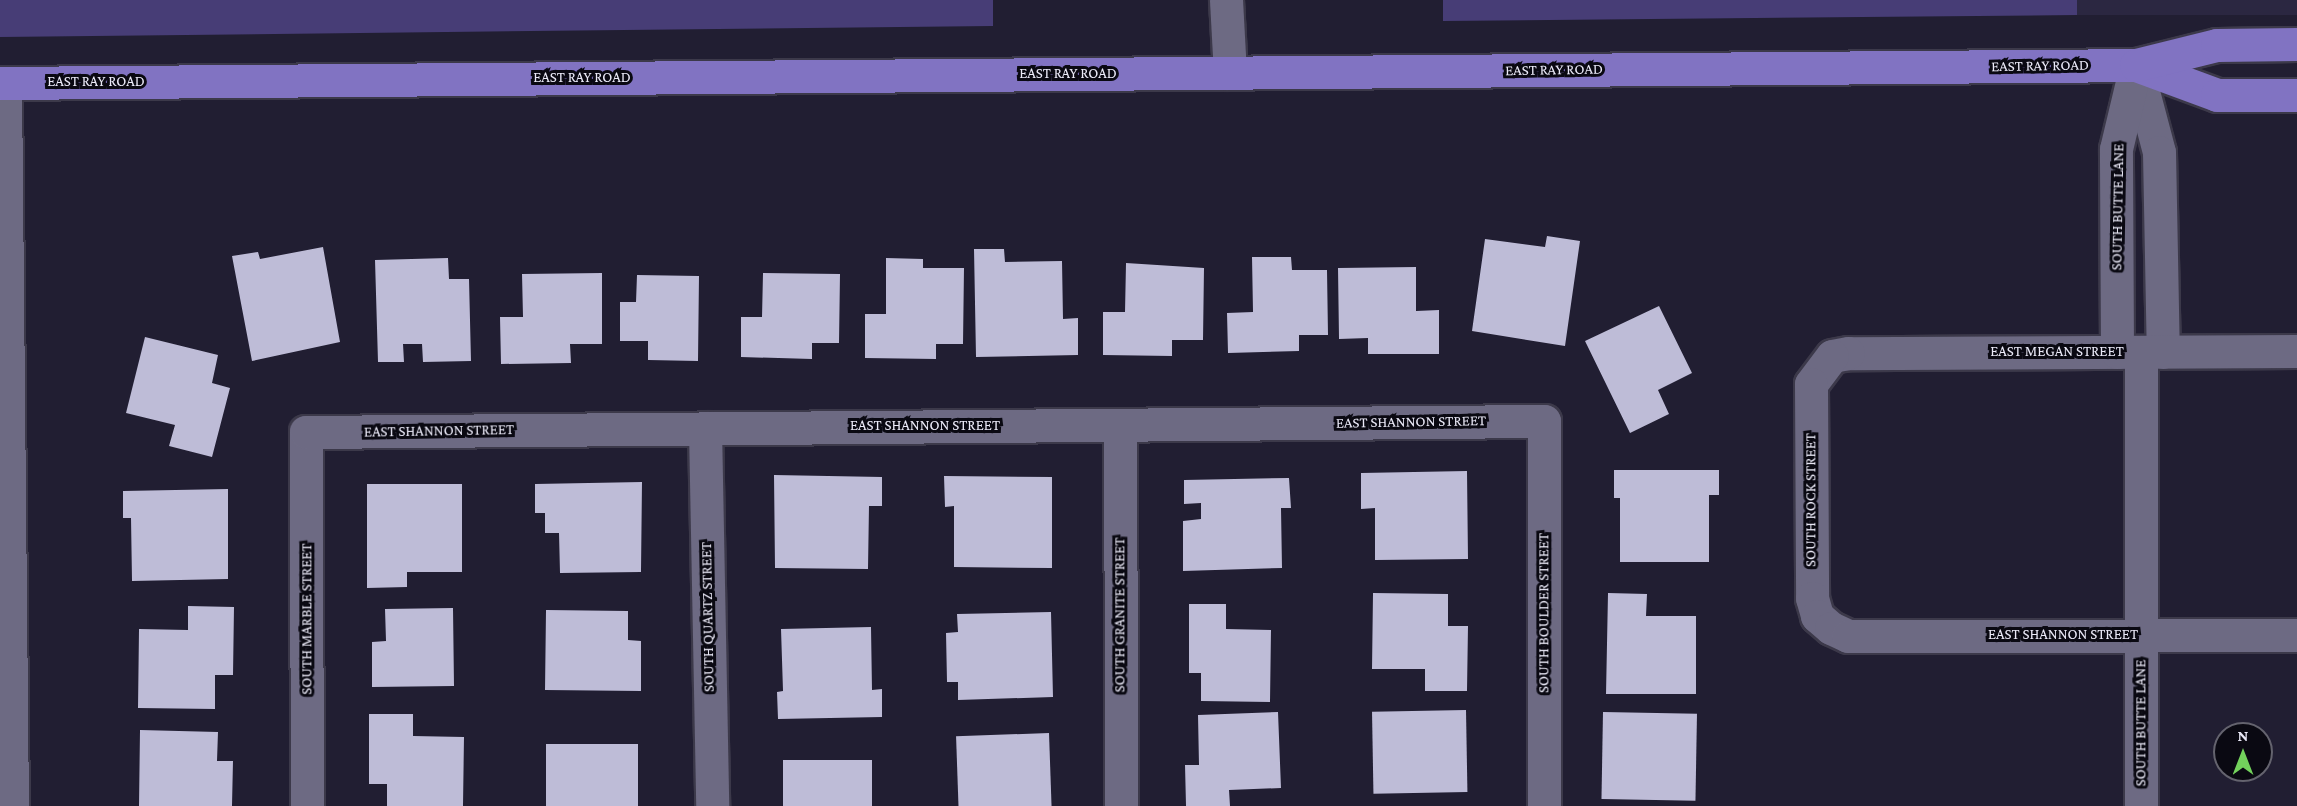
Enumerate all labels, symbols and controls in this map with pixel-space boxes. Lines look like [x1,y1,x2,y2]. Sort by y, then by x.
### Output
street label: EAST RAY ROAD [1991,56,2089,76]
street label: EAST RAY ROAD [1505,60,1603,80]
street label: EAST RAY ROAD [1019,65,1117,83]
street label: EAST RAY ROAD [533,69,631,87]
street label: EAST RAY ROAD [47,73,145,91]
street label: SOUTH BUTTE LANE [2108,143,2128,271]
street label: EAST MEGAN STREET [1990,343,2124,361]
street label: EAST SHANNON STREET [1336,412,1486,432]
street label: EAST SHANNON STREET [850,417,1000,435]
street label: EAST SHANNON STREET [364,421,514,441]
street label: SOUTH ROCK STREET [1802,433,1820,567]
street label: SOUTH BOULDER STREET [1535,533,1553,693]
street label: SOUTH GRANITE STREET [1111,538,1129,692]
street label: SOUTH QUARTZ STREET [698,542,718,692]
street label: SOUTH MARBLE STREET [298,543,316,695]
street label: EAST SHANNON STREET [1988,626,2138,644]
street label: SOUTH BUTTE LANE [2132,660,2150,786]
north arrow [2213,722,2273,782]
text: N [2238,727,2248,744]

